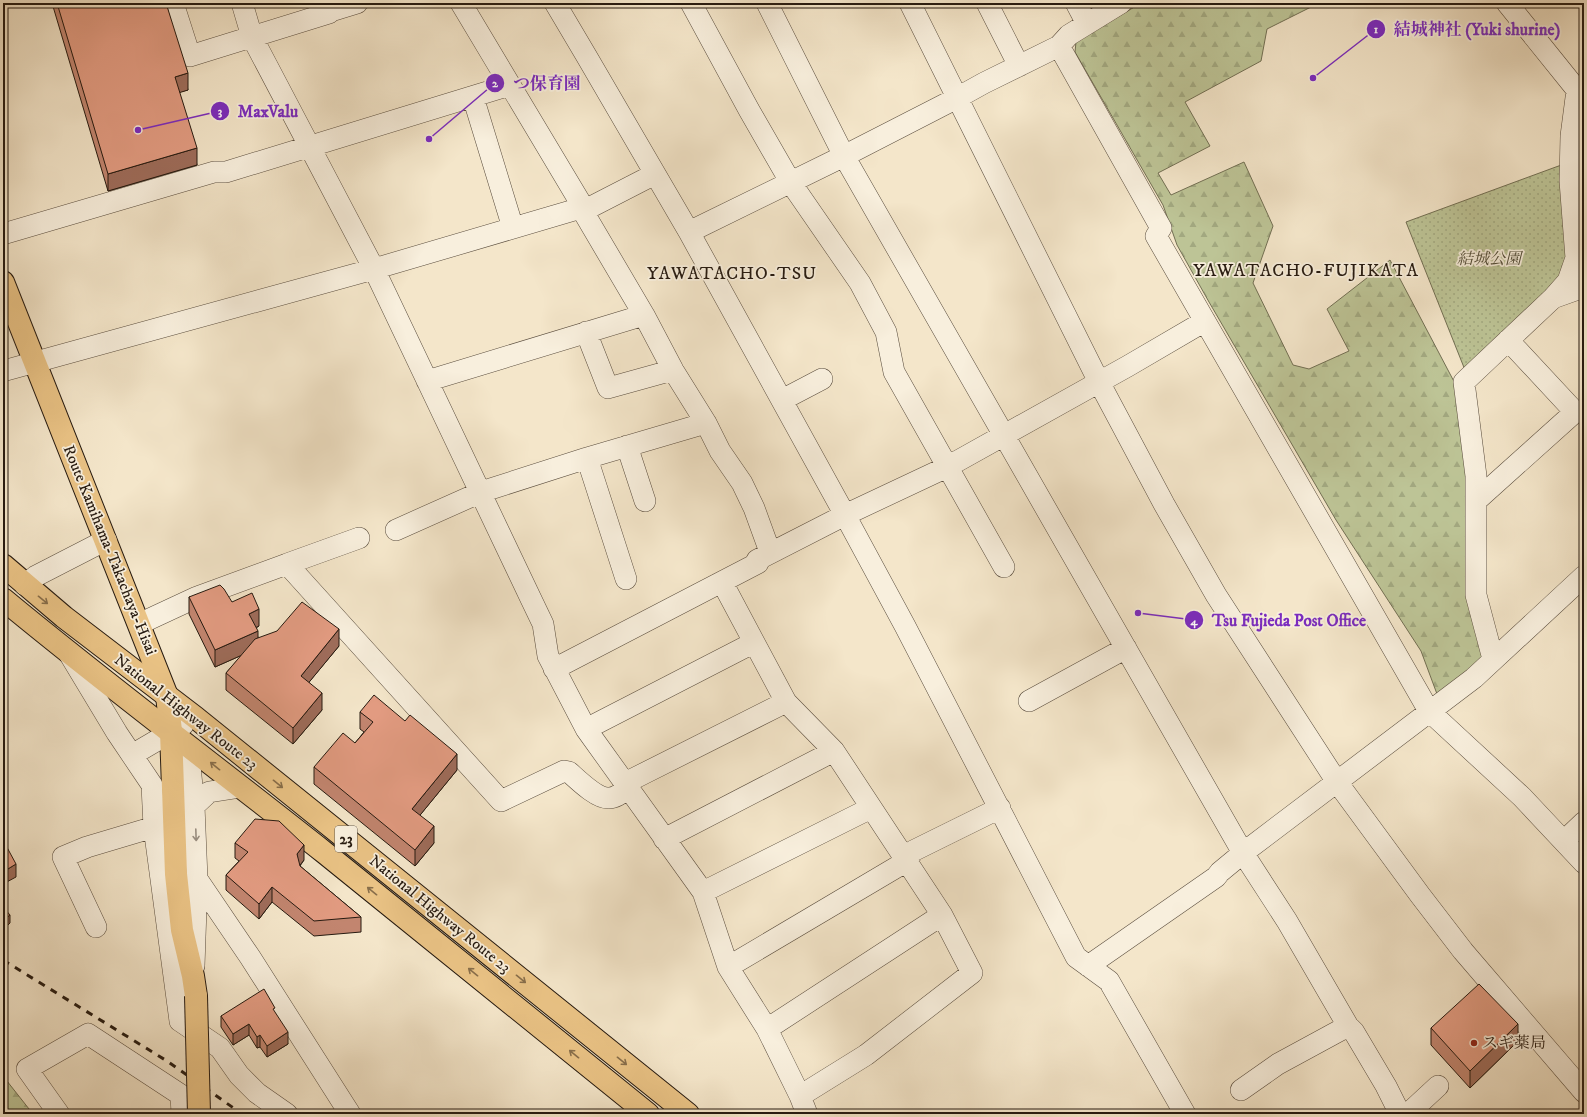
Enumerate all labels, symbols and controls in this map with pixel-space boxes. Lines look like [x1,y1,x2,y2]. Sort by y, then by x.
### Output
callout: 結城神社 (Yuki shurine) [1366,14,1569,43]
text: 結城神社 (Yuki shurine) [1394,19,1560,41]
text: 1 [1374,22,1379,37]
callout: つ保育園 [485,69,589,98]
text: つ保育園 [513,73,581,95]
text: 2 [492,76,499,91]
callout: MaxValu [210,96,306,125]
text: MaxValu [238,101,298,123]
text: 3 [218,104,223,119]
park label: 結城公園 [1457,249,1524,269]
district label: YAWATACHO-FUJIKATA [1193,260,1419,282]
district label: YAWATACHO-TSU [647,263,817,285]
street label: Route Kamihama-Takachaya-Hisai [59,442,161,658]
one-way arrow [38,595,49,604]
callout: Tsu Fujieda Post Office [1184,606,1375,635]
text: Tsu Fujieda Post Office [1211,610,1366,632]
text: 4 [1190,614,1199,629]
street label: National Highway Route 23 [110,650,262,774]
one-way arrow [209,762,220,771]
one-way arrow [272,779,283,788]
road number: 23 [335,826,357,852]
one-way arrow [192,828,199,841]
street label: National Highway Route 23 [365,851,515,977]
one-way arrow [366,886,377,895]
one-way arrow [467,968,478,977]
one-way arrow [515,975,526,984]
place label: スギ薬局 [1482,1033,1546,1053]
marker: スギ薬局 [1469,1038,1479,1048]
one-way arrow [568,1050,579,1059]
one-way arrow [617,1056,628,1065]

